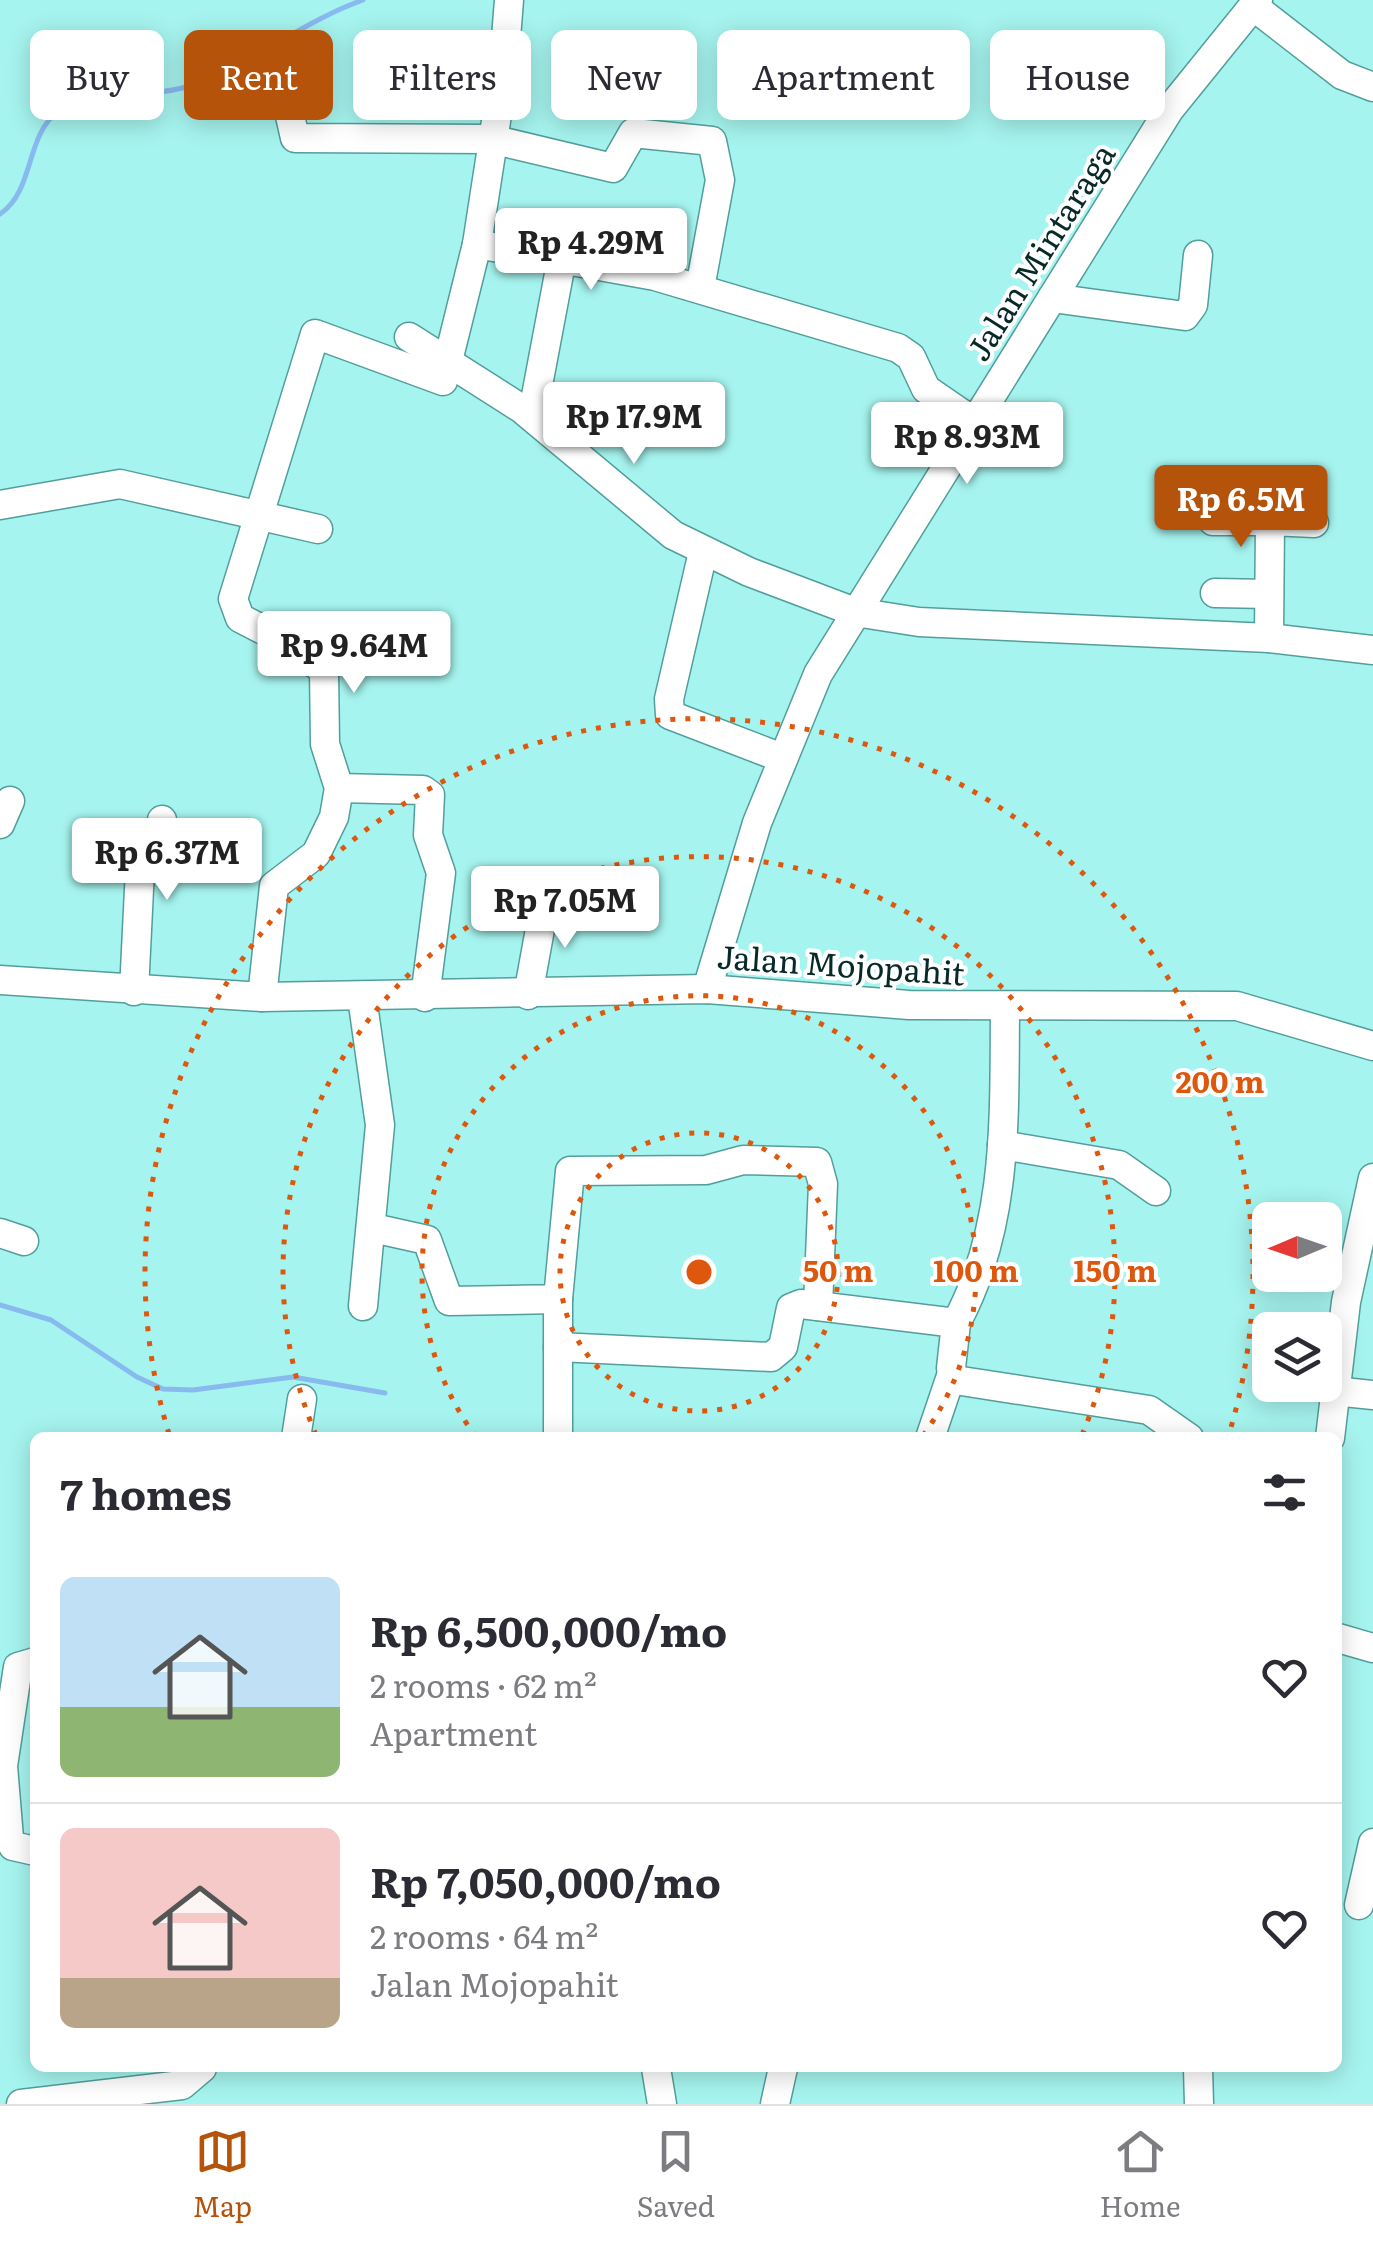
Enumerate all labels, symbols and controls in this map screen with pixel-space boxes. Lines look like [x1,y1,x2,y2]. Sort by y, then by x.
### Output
chip: Buy [30,30,164,120]
chip: Rent [184,30,333,120]
chip: Filters [353,30,531,120]
chip: New [551,30,697,120]
chip: Apartment [717,30,970,120]
chip: House [990,30,1165,120]
street label: Jalan Mintaraga [953,132,1126,369]
pin: Rp 4.29M [488,208,694,293]
text: Rp 4.29M [517,216,665,264]
pin: Rp 17.9M [531,382,737,467]
text: Rp 17.9M [565,390,703,438]
pin: Rp 8.93M [864,402,1070,487]
text: Rp 8.93M [893,410,1041,458]
pin: Rp 6.5M [1149,465,1333,550]
text: Rp 6.5M [1176,473,1306,521]
pin: Rp 9.64M [251,611,457,696]
text: Rp 9.64M [279,619,429,667]
pin: Rp 6.37M [64,818,270,903]
text: Rp 6.37M [94,826,240,874]
pin: Rp 7.05M [462,866,668,951]
text: Rp 7.05M [493,874,637,922]
street label: Jalan Mojopahit [715,930,967,996]
text: 200 m [1176,1058,1265,1102]
north arrow [1252,1202,1342,1292]
map controls [1252,1202,1342,1402]
text: 50 m [803,1247,873,1291]
text: 100 m [933,1247,1019,1291]
text: 150 m [1073,1247,1157,1291]
centre of rings [681,1254,717,1290]
button: layers [1252,1312,1342,1402]
text: 7 homes [60,1461,232,1523]
icon: filters [1257,1465,1312,1520]
text: Rp 6,500,000/mo [370,1598,727,1660]
icon: home [140,1617,260,1737]
icon: heart [1257,1650,1312,1705]
text: 2 rooms · 62 m² [370,1660,597,1708]
text: Apartment [370,1708,537,1756]
text: Rp 7,050,000/mo [370,1849,721,1911]
icon: home [140,1868,260,1988]
icon: heart [1257,1901,1312,1956]
text: 2 rooms · 64 m² [370,1911,598,1959]
text: Jalan Mojopahit [370,1959,618,2007]
tab: Map [192,2124,252,2226]
tab: Saved [637,2124,715,2226]
tab: Home [1100,2124,1181,2226]

